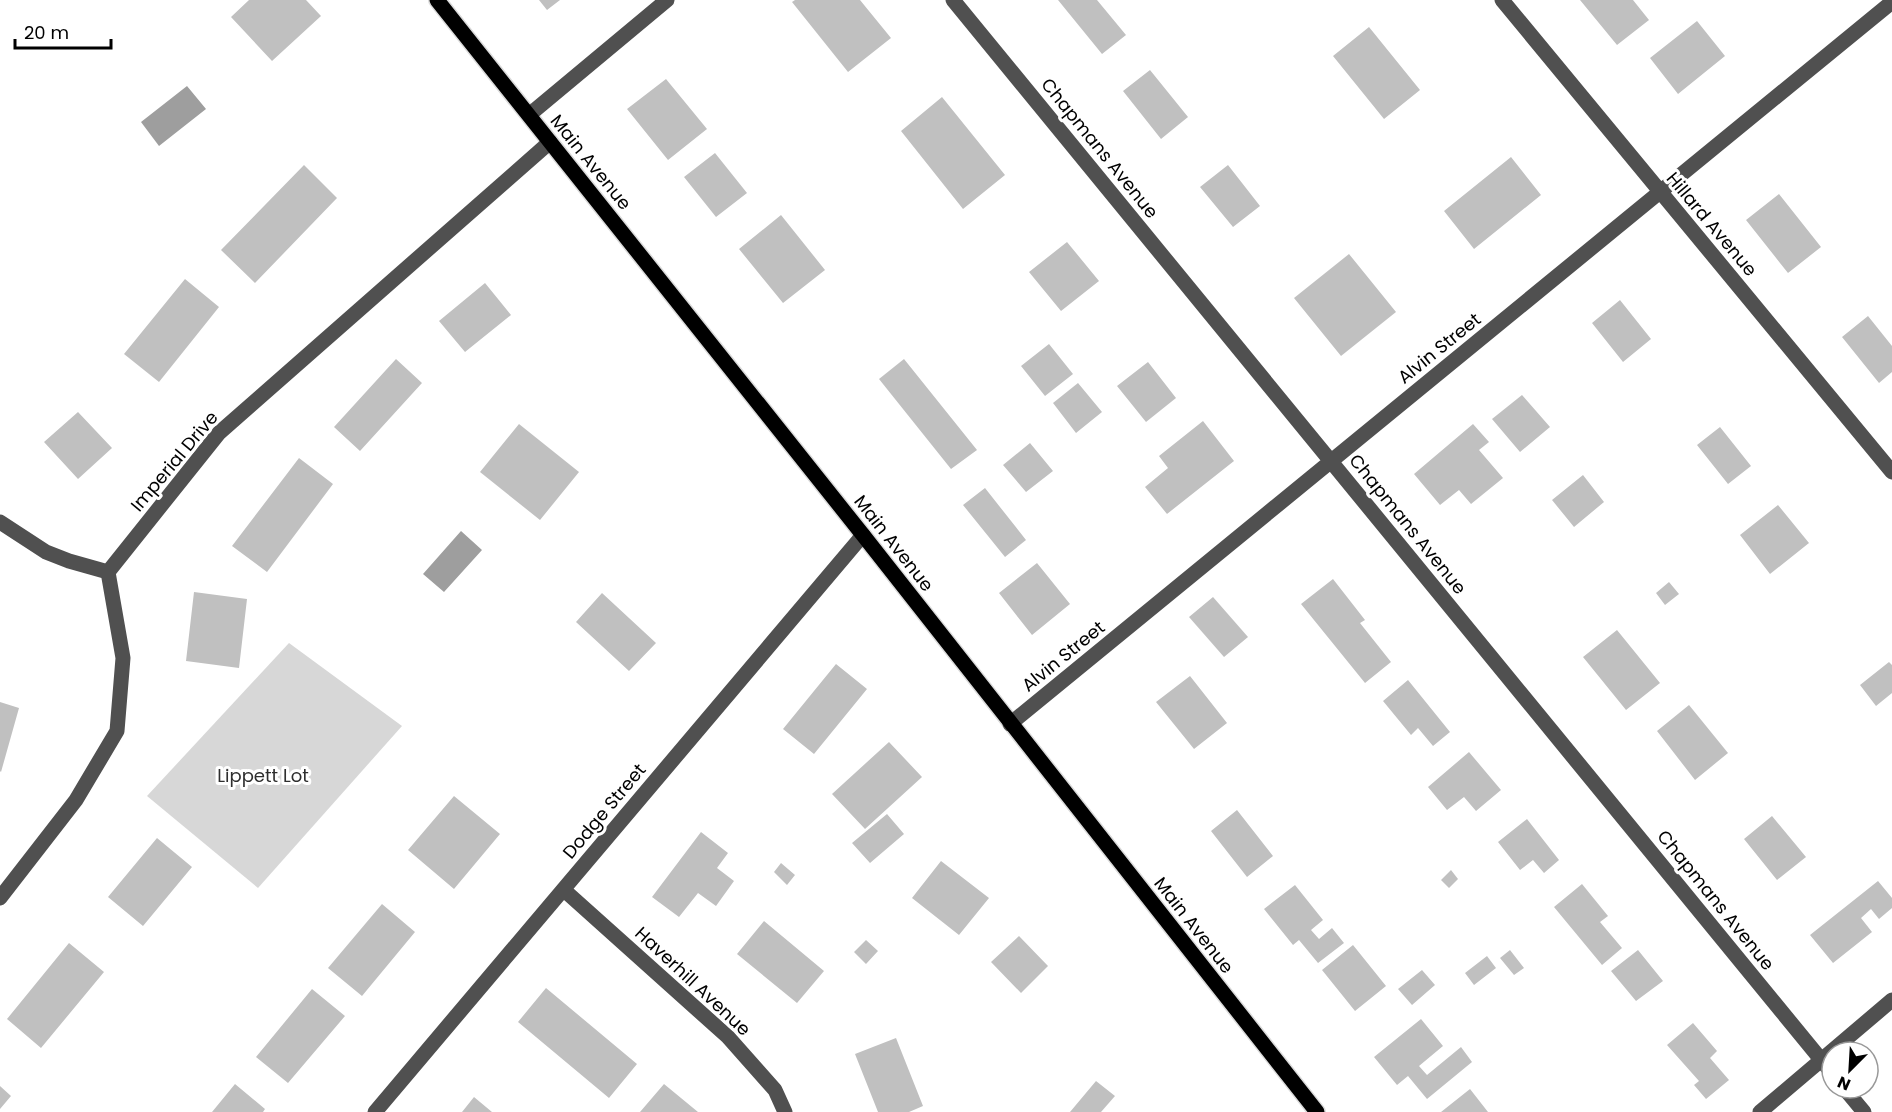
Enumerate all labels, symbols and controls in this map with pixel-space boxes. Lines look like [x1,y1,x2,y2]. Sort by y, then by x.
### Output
scale bar [15,12,111,50]
text: 20 m [24,20,69,45]
street label: Chapmans Avenue [1036,73,1164,223]
street label: Main Avenue [545,109,637,215]
street label: Hillard Avenue [1661,166,1763,282]
street label: Alvin Street [1392,307,1486,389]
street label: Imperial Drive [125,405,223,517]
street label: Chapmans Avenue [1344,449,1472,599]
street label: Main Avenue [848,490,940,596]
street label: Alvin Street [1016,615,1110,697]
street label: Dodge Street [557,758,651,864]
park label: Lippett Lot [217,763,309,788]
street label: Chapmans Avenue [1652,825,1780,975]
street label: Main Avenue [1148,872,1240,978]
street label: Haverhill Avenue [630,921,756,1041]
north arrow [1820,1040,1880,1100]
text: N [1834,1070,1854,1096]

